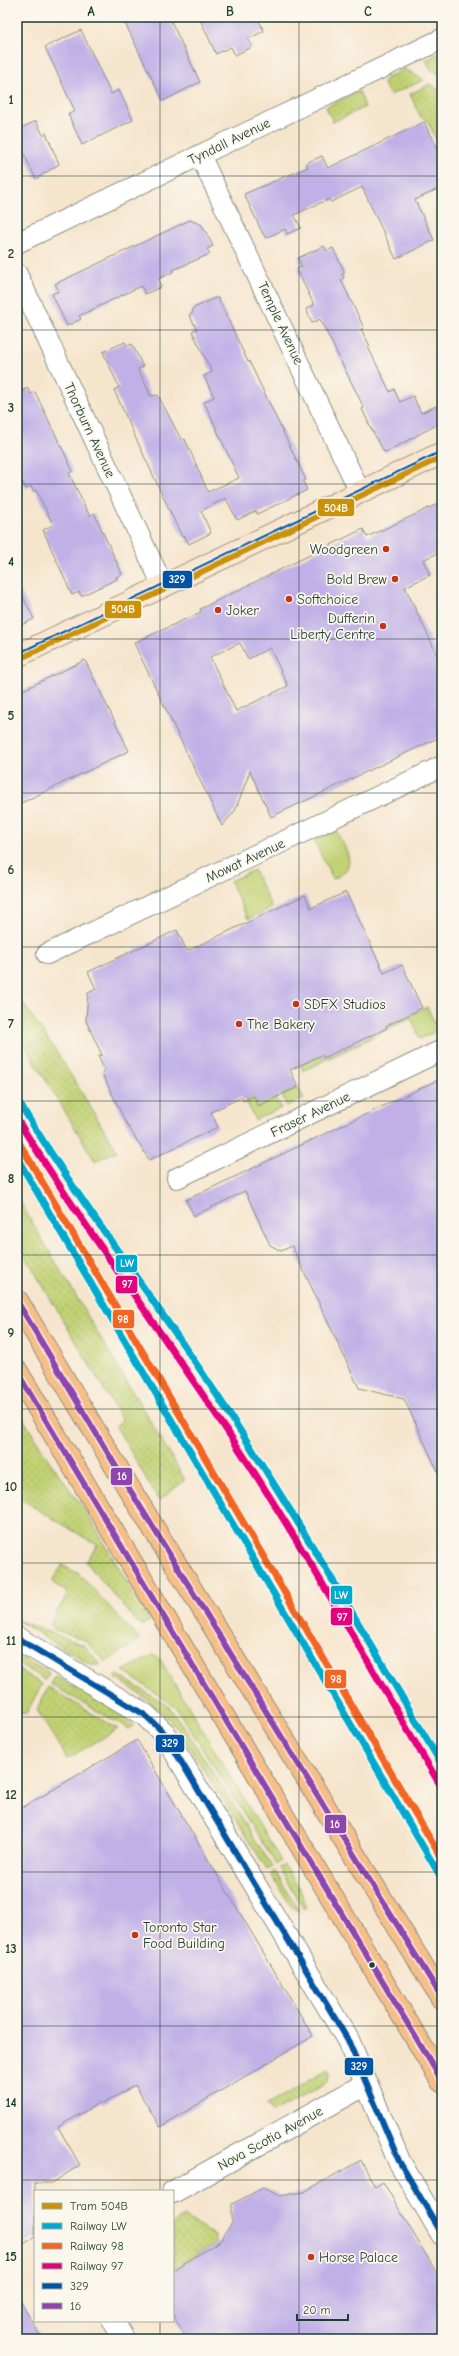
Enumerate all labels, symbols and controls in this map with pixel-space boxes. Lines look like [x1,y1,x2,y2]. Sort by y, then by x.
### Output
text: A [87,4,95,19]
text: B [226,4,234,19]
text: C [364,4,372,19]
text: 1 [8,92,14,107]
street label: Tyndall Avenue [185,114,273,169]
text: 2 [8,246,14,261]
street label: Temple Avenue [254,279,307,367]
street label: Thorburn Avenue [60,380,119,480]
text: 3 [8,400,14,415]
line badge: 504B [317,498,355,517]
text: 504B [324,502,348,515]
place label: Woodgreen [310,541,378,558]
marker: Woodgreen [381,544,391,554]
text: 4 [8,554,14,569]
line badge: 329 [162,570,193,589]
place label: Bold Brew [326,571,388,588]
text: 329 [169,573,186,586]
marker: Bold Brew [390,574,400,584]
place label: Softchoice [297,591,358,608]
marker: Softchoice [284,594,294,604]
line badge: 504B [104,600,142,619]
place label: Joker [226,602,259,619]
text: 504B [111,603,135,616]
marker: Joker [213,605,223,615]
place label: Dufferin Liberty Centre [290,610,375,643]
marker: Dufferin Liberty Centre [378,621,388,631]
text: 5 [8,708,15,723]
street label: Mowat Avenue [203,835,288,886]
text: 6 [8,862,15,877]
place label: SDFX Studios [304,996,386,1013]
marker: SDFX Studios [291,999,301,1009]
text: 7 [8,1016,14,1031]
place label: The Bakery [247,1016,315,1033]
marker: The Bakery [234,1019,244,1029]
street label: Fraser Avenue [268,1088,353,1141]
text: 8 [8,1171,14,1186]
line badge: LW [115,1254,138,1273]
text: LW [120,1257,135,1270]
line badge: 97 [115,1275,138,1294]
text: 97 [122,1278,132,1291]
line badge: 98 [112,1309,135,1329]
text: 98 [117,1313,129,1326]
text: 9 [8,1325,15,1340]
line badge: 16 [110,1467,133,1486]
text: 16 [117,1470,127,1483]
text: 10 [5,1479,17,1494]
line badge: LW [330,1585,353,1605]
text: LW [334,1589,349,1602]
line badge: 97 [330,1607,353,1626]
text: 97 [337,1611,347,1624]
text: 11 [6,1633,16,1648]
line badge: 98 [324,1669,347,1689]
text: 98 [330,1673,342,1686]
line badge: 329 [155,1734,185,1753]
text: 329 [162,1737,179,1750]
text: 12 [5,1787,17,1802]
line badge: 16 [324,1814,347,1834]
text: 16 [330,1818,340,1831]
place label: Toronto Star Food Building [143,1919,225,1952]
marker: Toronto Star Food Building [130,1930,140,1940]
text: 13 [5,1941,17,1956]
unlabelled marker [367,1960,377,1970]
line badge: 329 [344,2057,374,2076]
text: 329 [351,2060,368,2073]
text: 14 [5,2095,17,2110]
street label: Nova Scotia Avenue [215,2103,326,2174]
legend [34,2190,174,2322]
text: Tram 504B [70,2199,128,2213]
text: Railway LW [70,2219,127,2233]
text: Railway 98 [70,2239,124,2253]
text: 15 [5,2249,17,2264]
place label: Horse Palace [319,2249,398,2266]
marker: Horse Palace [306,2252,316,2262]
text: Railway 97 [70,2259,123,2273]
text: 329 [70,2279,89,2293]
scale bar [297,2296,348,2322]
text: 16 [70,2299,81,2313]
text: 20 m [303,2303,331,2317]

